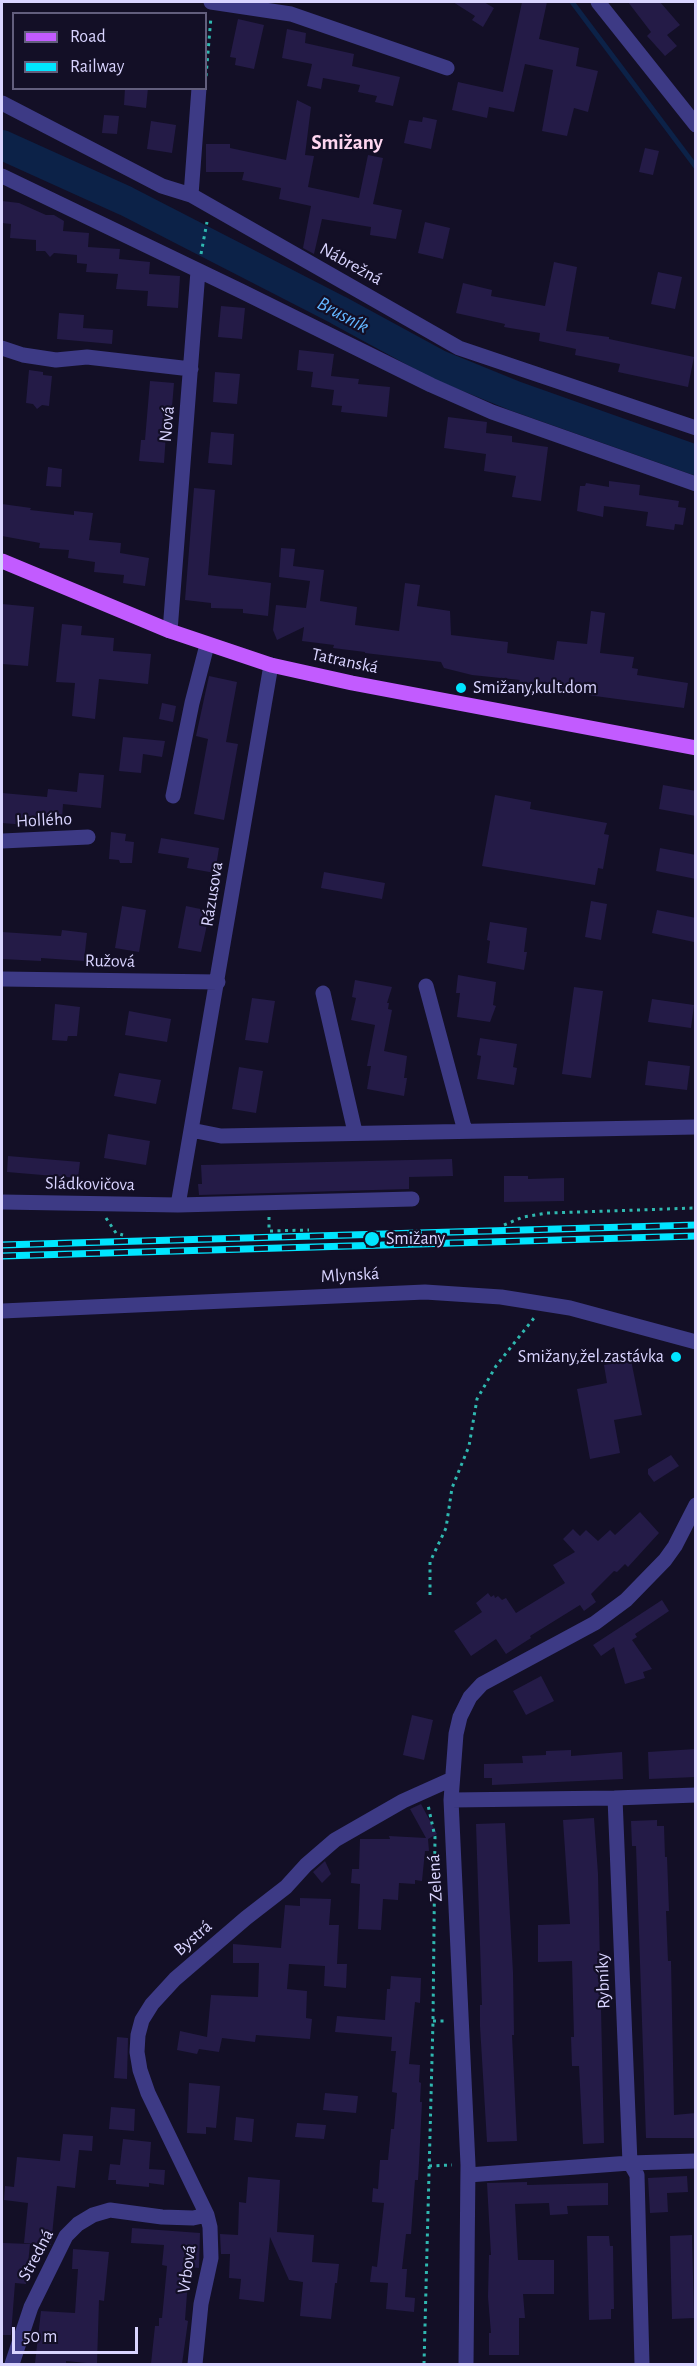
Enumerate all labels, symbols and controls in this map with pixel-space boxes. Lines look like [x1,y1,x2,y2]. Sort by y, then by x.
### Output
legend [12,12,207,90]
text: Road [70,28,106,46]
text: Railway [70,58,124,76]
district label: Smižany [311,130,383,156]
street label: Nábrežná [316,238,386,290]
water label: Brusník [313,291,373,339]
street label: Nová [155,405,179,443]
street label: Tatranská [310,643,380,679]
place label: Smižany,kult.dom [473,677,597,699]
marker: Smižany,kult.dom [454,681,468,695]
street label: Hollého [15,808,73,832]
street label: Rázusova [196,860,228,928]
street label: Ružová [85,950,135,972]
street label: Sládkovičova [45,1172,135,1196]
place label: Smižany [386,1228,445,1250]
marker: Smižany [363,1230,381,1248]
street label: Mlynská [320,1263,380,1287]
place label: Smižany,žel.zastávka [518,1346,664,1368]
marker: Smižany,žel.zastávka [669,1350,683,1364]
street label: Zelená [423,1854,447,1902]
street label: Bystrá [169,1916,217,1960]
street label: Rybníky [591,1953,615,2009]
street label: Stredná [13,2226,59,2284]
street label: Vrbová [173,2243,201,2295]
scale bar [15,2315,141,2353]
text: 50 m [23,2328,57,2346]

